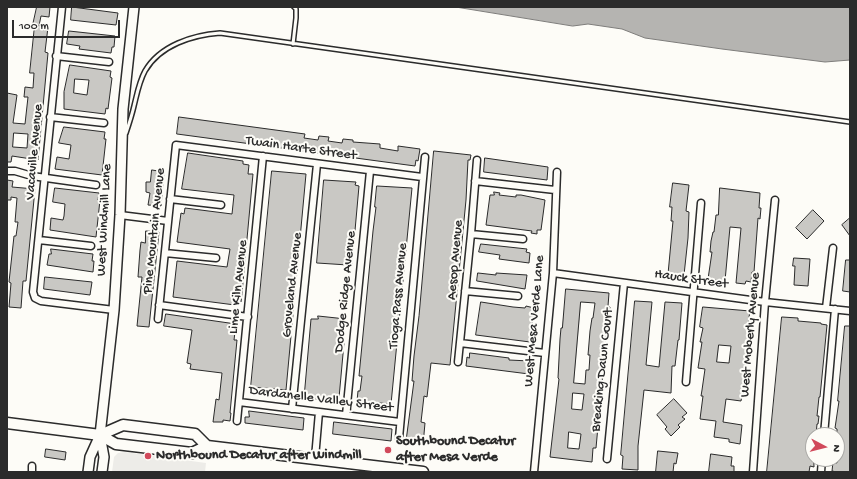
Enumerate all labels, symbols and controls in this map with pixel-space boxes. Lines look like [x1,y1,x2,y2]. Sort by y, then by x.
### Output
scale bar [14,12,122,38]
text: 100 m [19,20,49,34]
street label: Vacaville Avenue [22,103,48,201]
street label: Twain Harte Street [245,133,357,165]
street label: West Windmill Lane [94,163,116,277]
street label: Pine Mountain Avenue [140,167,170,295]
street label: Aesop Avenue [444,219,468,301]
street label: Dodge Ridge Avenue [331,230,361,354]
street label: Groveland Avenue [279,232,307,338]
street label: Lime Kiln Avenue [226,239,252,335]
street label: Tioga Pass Avenue [386,242,412,350]
street label: West Mesa Verde Lane [521,255,549,387]
street label: Hauck Street [653,267,729,293]
street label: West Moberly Avenue [737,272,765,398]
street label: Breaking Dawn Court [588,307,618,433]
street label: Dardanelle Valley Street [248,383,394,417]
north arrow [805,427,845,467]
place label: Southbound Decatur after Mesa Verde [396,434,515,466]
text: N [830,444,842,453]
marker: Southbound Decatur after Mesa Verde [383,445,393,455]
place label: Northbound Decatur after Windmill [156,448,362,464]
marker: Northbound Decatur after Windmill [143,451,153,461]

